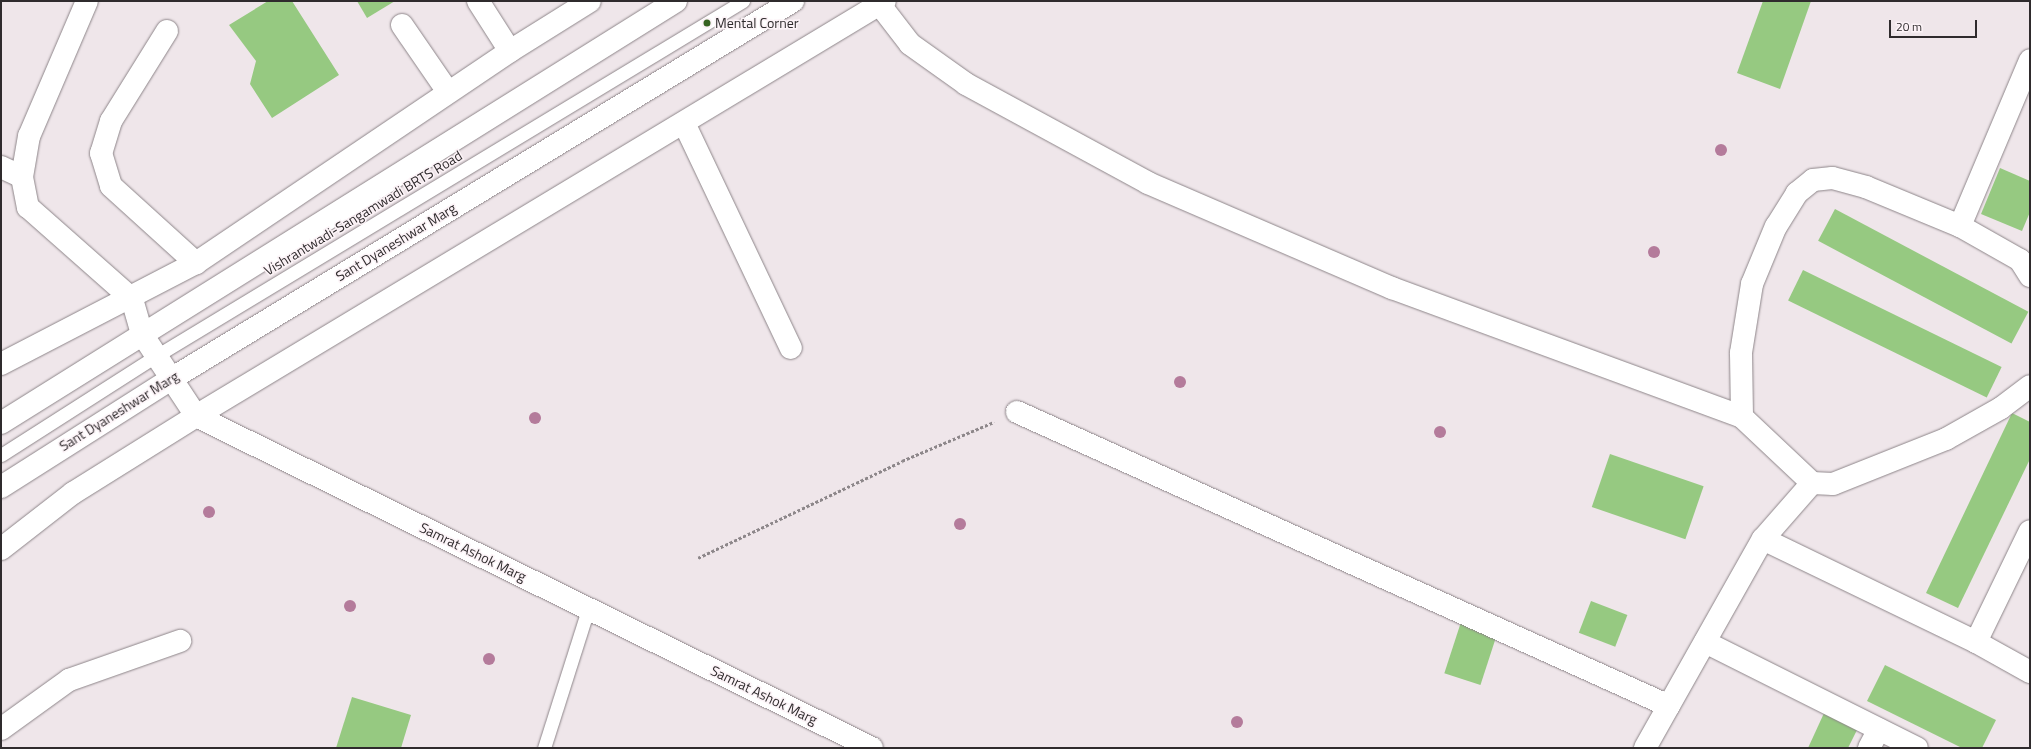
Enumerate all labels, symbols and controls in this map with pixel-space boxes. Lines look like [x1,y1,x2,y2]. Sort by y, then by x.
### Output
scale bar [1891,12,1979,38]
place label: Mental Corner [715,15,799,31]
text: 20 m [1896,17,1922,36]
marker: Mental Corner [702,18,712,28]
street label: Vishrantwadi-Sangamwadi BRTS Road [261,147,465,279]
street label: Sant Dyaneshwar Marg [333,199,459,285]
street label: Sant Dyaneshwar Marg [56,367,182,455]
street label: Samrat Ashok Marg [417,519,529,585]
street label: Samrat Ashok Marg [708,662,820,728]

